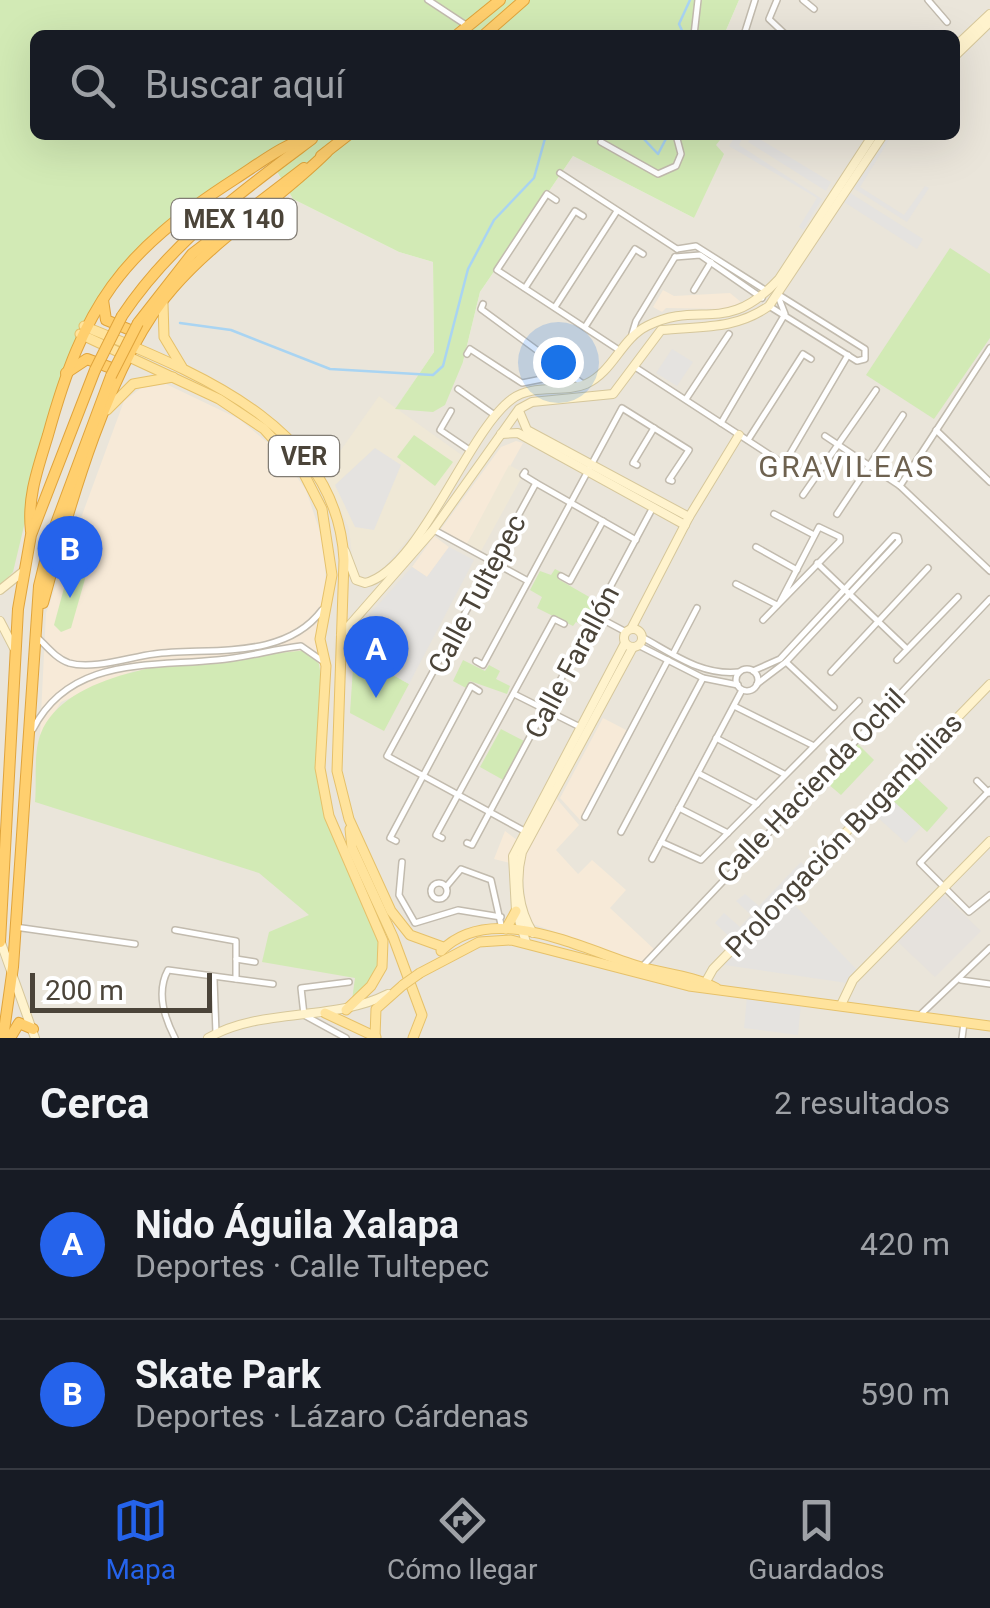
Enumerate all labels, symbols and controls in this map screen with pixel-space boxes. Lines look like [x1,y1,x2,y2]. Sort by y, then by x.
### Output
search box [30,30,960,140]
icon: search [65,58,120,113]
text: Buscar aquí [145,63,345,107]
road number: MEX 140 [172,199,296,239]
your location [533,337,584,388]
road number: VER [269,436,339,476]
district label: GRAVILEAS [758,449,936,484]
street label: Calle Tultepec [421,509,533,679]
pin: B [38,516,102,598]
street label: Calle Farallón [518,580,626,744]
pin: A [344,616,408,698]
street label: Calle Hacienda Ochil [710,682,912,890]
street label: Prolongación Bugambilias [719,706,969,964]
scale bar [30,968,212,1013]
text: 200 m [45,974,124,1007]
text: Cerca [40,1079,150,1128]
text: 2 resultados [774,1084,950,1122]
text: Nido Águila Xalapa [135,1203,459,1247]
text: A [62,1225,83,1263]
text: 420 m [860,1225,950,1263]
text: Deportes · Calle Tultepec [135,1247,489,1285]
text: Skate Park [135,1353,321,1397]
text: B [62,1375,83,1413]
text: 590 m [860,1375,950,1413]
text: Deportes · Lázaro Cárdenas [135,1397,529,1435]
tab: Mapa [105,1493,176,1586]
tab: Cómo llegar [387,1493,538,1586]
tab: Guardados [748,1493,885,1586]

